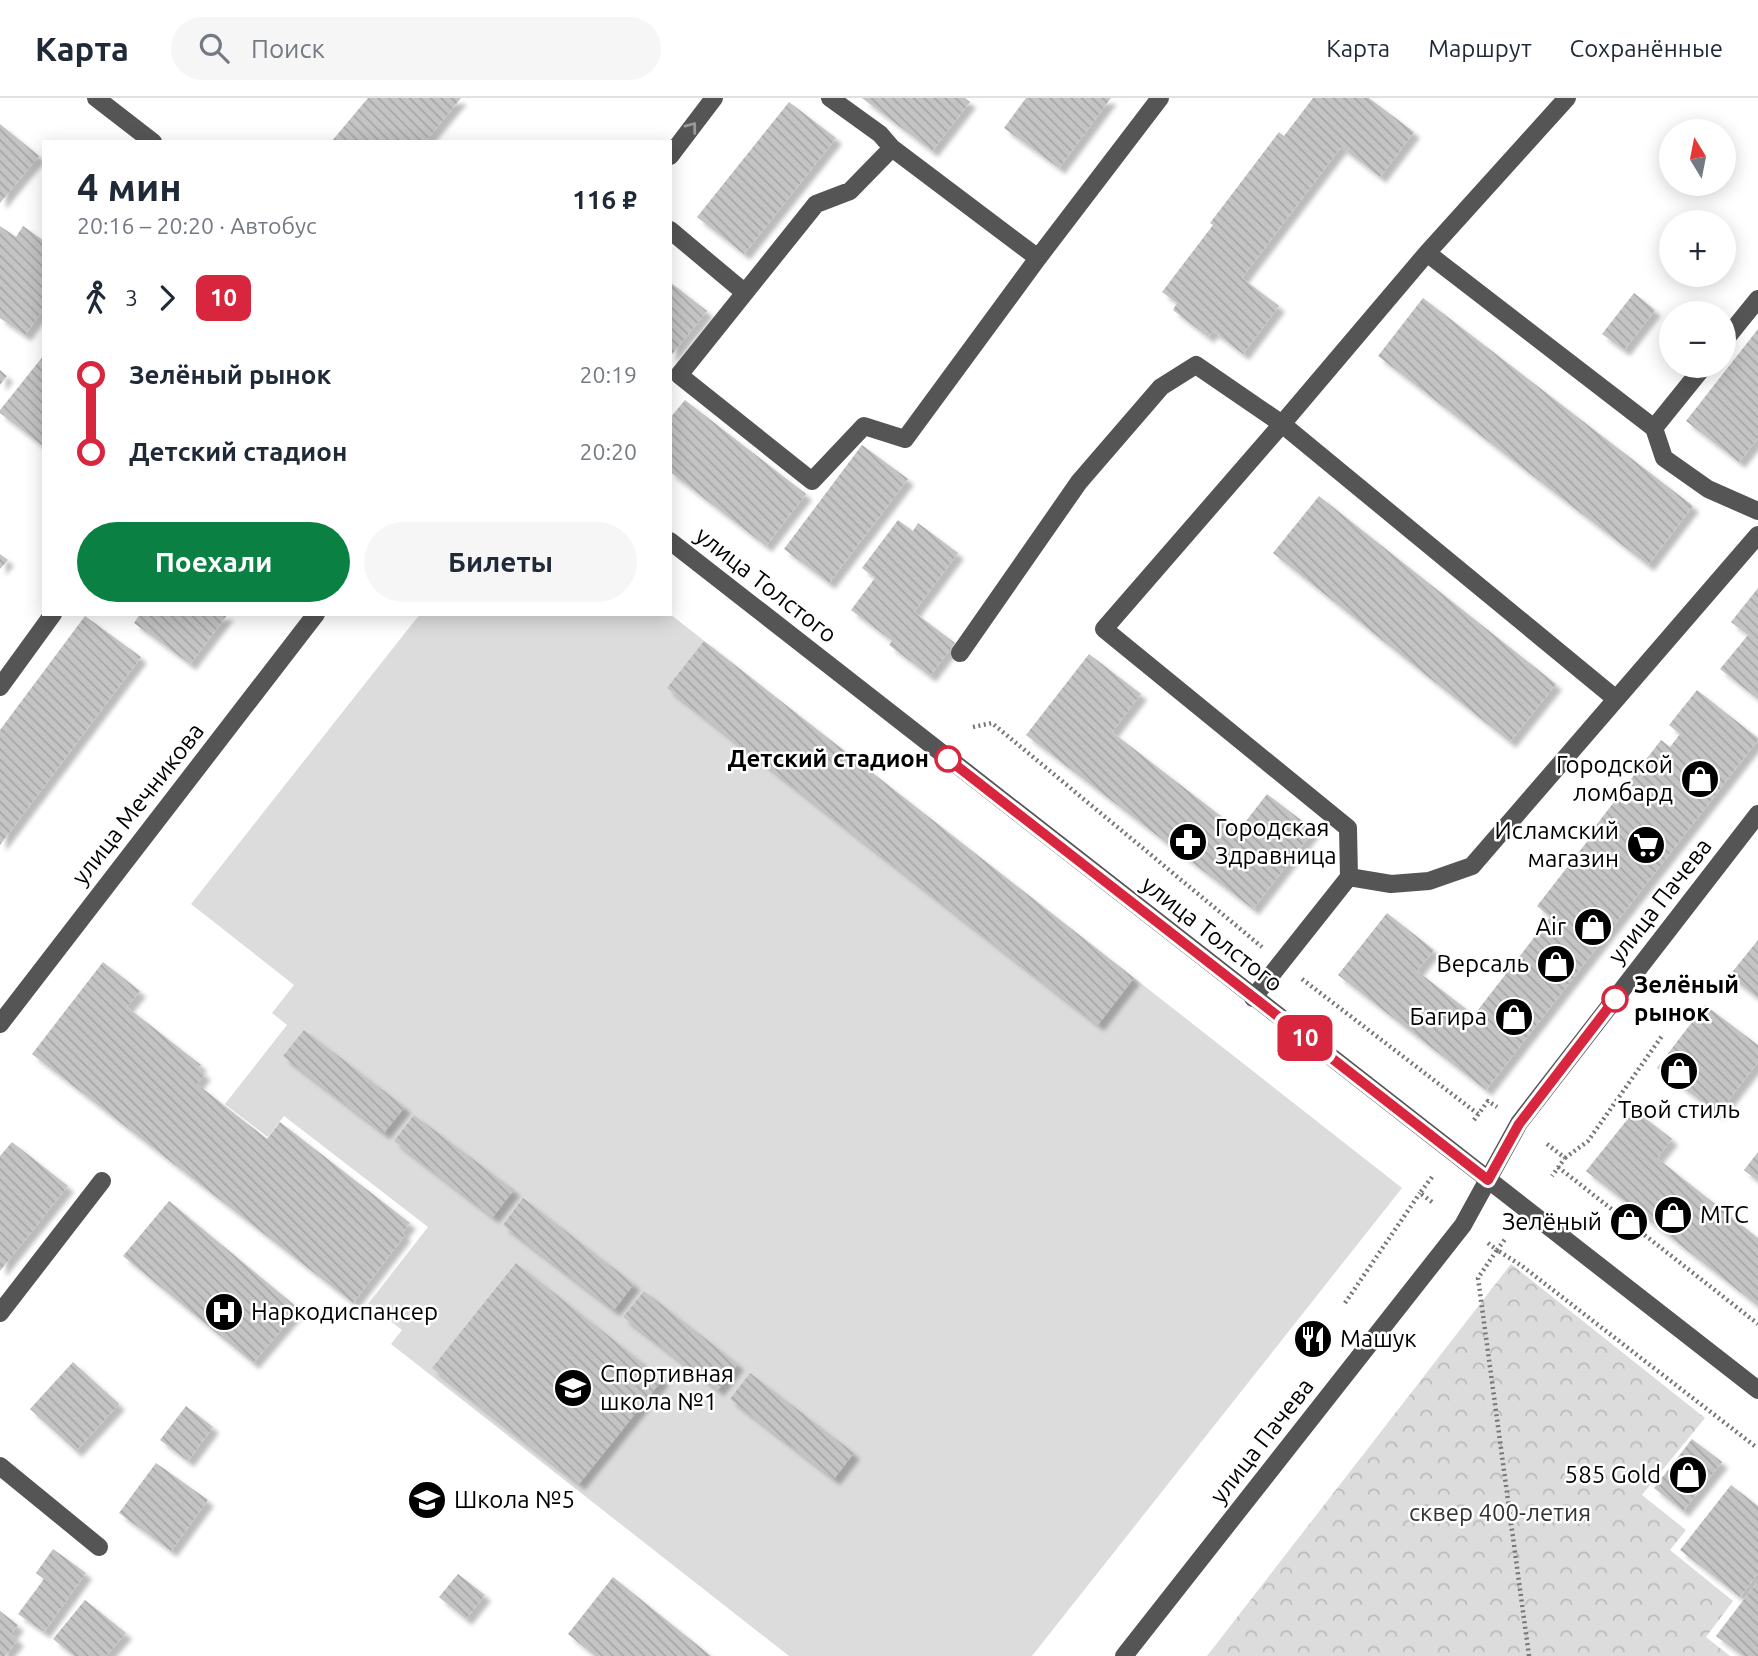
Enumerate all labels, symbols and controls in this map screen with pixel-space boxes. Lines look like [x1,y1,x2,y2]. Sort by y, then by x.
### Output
search box [171,17,661,80]
icon: search [195,29,233,67]
text: Карта [35,30,129,67]
text: Поиск [251,34,325,63]
text: Карта [1326,35,1390,62]
text: Маршрут [1428,35,1532,62]
text: Сохранённые [1570,35,1723,62]
north arrow [1659,119,1736,196]
map controls [1659,119,1736,378]
one-way arrow [684,122,697,135]
text: 4 мин [77,166,182,208]
text: 116 ₽ [572,185,637,214]
button: + [1659,210,1736,287]
text: 20:16 – 20:20 · Автобус [77,213,317,238]
icon: walk [77,279,115,317]
icon: forward [148,279,186,317]
text: 10 [210,284,237,311]
text: 3 [125,285,138,310]
button: − [1659,301,1736,378]
text: Зелёный рынок [129,360,331,389]
text: 20:19 [579,362,637,387]
text: Детский стадион [129,437,347,466]
text: 20:20 [579,439,637,464]
street label: улица Толстого [690,521,842,648]
button: Поехали [77,522,350,602]
button: Билеты [364,522,637,602]
street label: улица Мечникова [66,718,209,890]
place label: Детский стадион [728,745,929,772]
marker: Детский стадион [935,746,961,772]
place label: Городской ломбард [1556,751,1673,806]
shop icon: Городской ломбард [1679,758,1721,800]
place label: Городская Здравница [1215,814,1337,869]
place label: Исламский магазин [1495,817,1619,872]
pharmacy icon: Городская Здравница [1167,821,1209,863]
supermarket icon: Исламский магазин [1625,824,1667,866]
street label: улица Пачева [1602,833,1717,969]
street label: улица Толстого [1136,870,1288,997]
shop icon: Air [1572,906,1614,948]
place label: Air [1535,913,1566,940]
shop icon: Версаль [1535,943,1577,985]
place label: Версаль [1437,950,1529,977]
place label: Зелёный рынок [1634,971,1739,1026]
marker: Зелёный рынок [1602,986,1628,1012]
shop icon: Багира [1493,996,1535,1038]
place label: Багира [1410,1003,1487,1030]
line badge: 10 [1274,1015,1336,1061]
text: 10 [1291,1024,1319,1051]
shop icon: Твой стиль [1658,1050,1700,1092]
place label: Твой стиль [1618,1096,1740,1123]
shop icon: МТС [1652,1194,1694,1236]
shop icon: Зелёный [1608,1201,1650,1243]
place label: МТС [1700,1201,1749,1228]
place label: Зелёный [1502,1208,1602,1235]
hospital icon: Наркодиспансер [203,1291,245,1333]
place label: Наркодиспансер [251,1298,438,1325]
restaurant icon: Машук [1292,1318,1334,1360]
place label: Машук [1340,1325,1417,1352]
place label: Спортивная школа №1 [600,1360,734,1415]
school or university icon: Спортивная школа №1 [552,1367,594,1409]
street label: улица Пачева [1204,1373,1319,1509]
shop icon: 585 Gold [1667,1454,1709,1496]
place label: 585 Gold [1565,1461,1661,1488]
school or university icon: Школа №5 [406,1479,448,1521]
place label: Школа №5 [454,1486,575,1513]
park label: сквер 400-летия [1409,1499,1591,1526]

